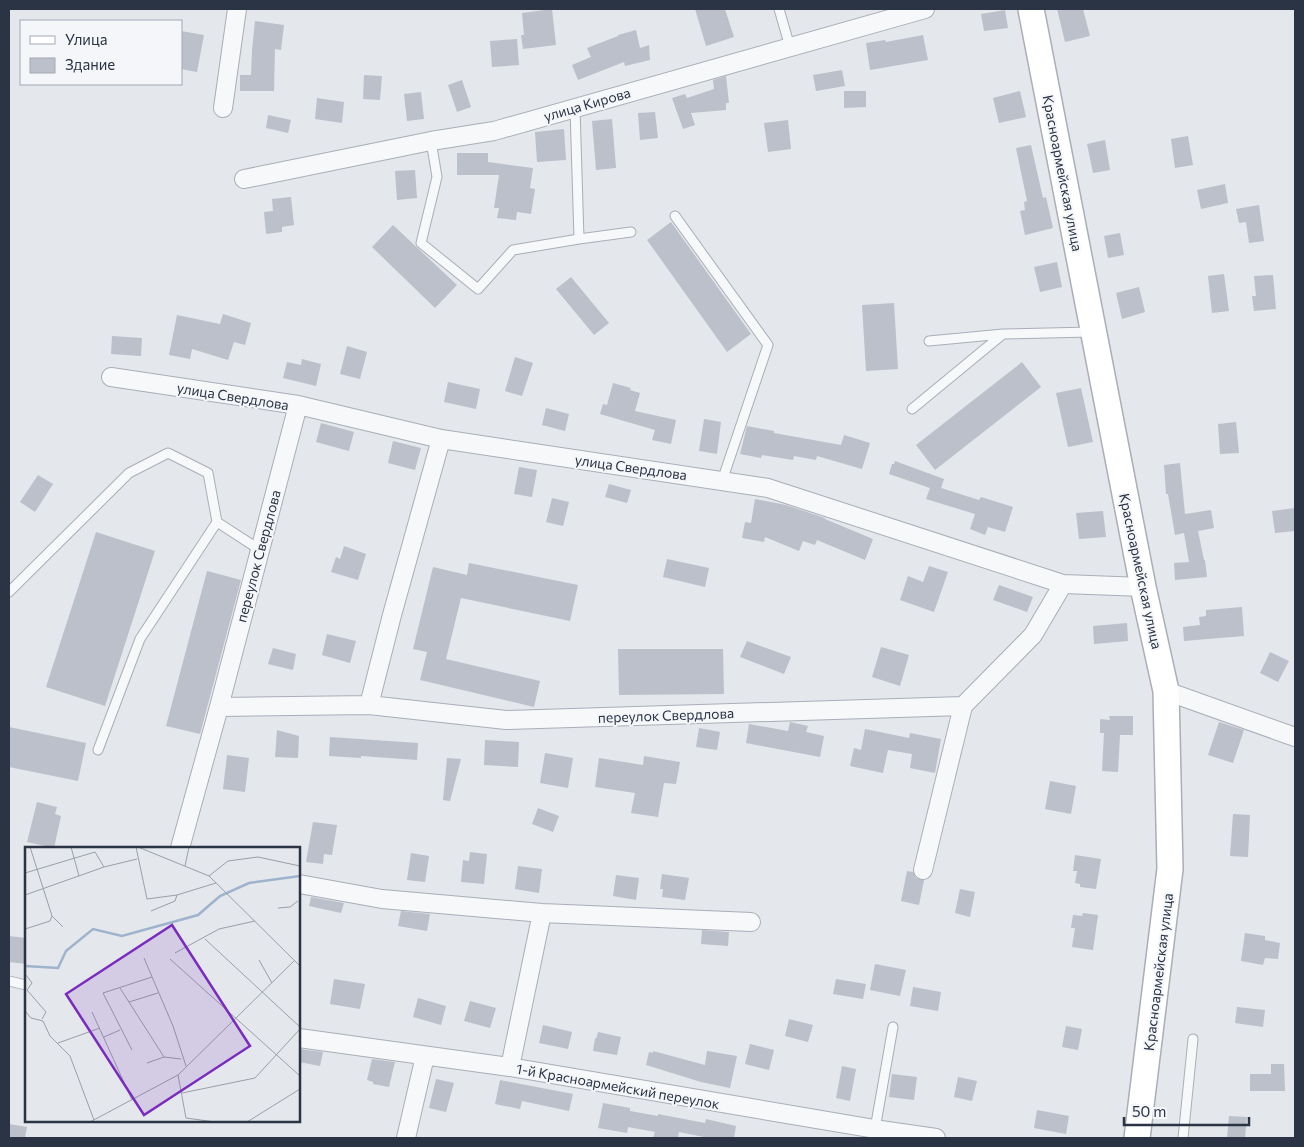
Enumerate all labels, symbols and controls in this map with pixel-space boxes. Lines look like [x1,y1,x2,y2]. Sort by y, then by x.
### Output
legend [20,20,182,85]
text: Улица [65,30,107,48]
text: Здание [65,55,115,73]
street label: улица Кирова [542,83,632,125]
street label: Красноармейская улица [1039,93,1087,253]
street label: улица Свердлова [176,379,290,413]
street label: улица Свердлова [574,451,688,483]
street label: переулок Свердлова [232,488,284,624]
street label: Красноармейская улица [1116,492,1166,650]
street label: переулок Свердлова [598,704,734,726]
inset map [25,847,300,1122]
street label: Красноармейская улица [1140,892,1176,1052]
street label: 1-й Красноармейский переулок [515,1060,721,1112]
scale bar [1124,1094,1249,1126]
text: 50 m [1132,1102,1166,1120]

